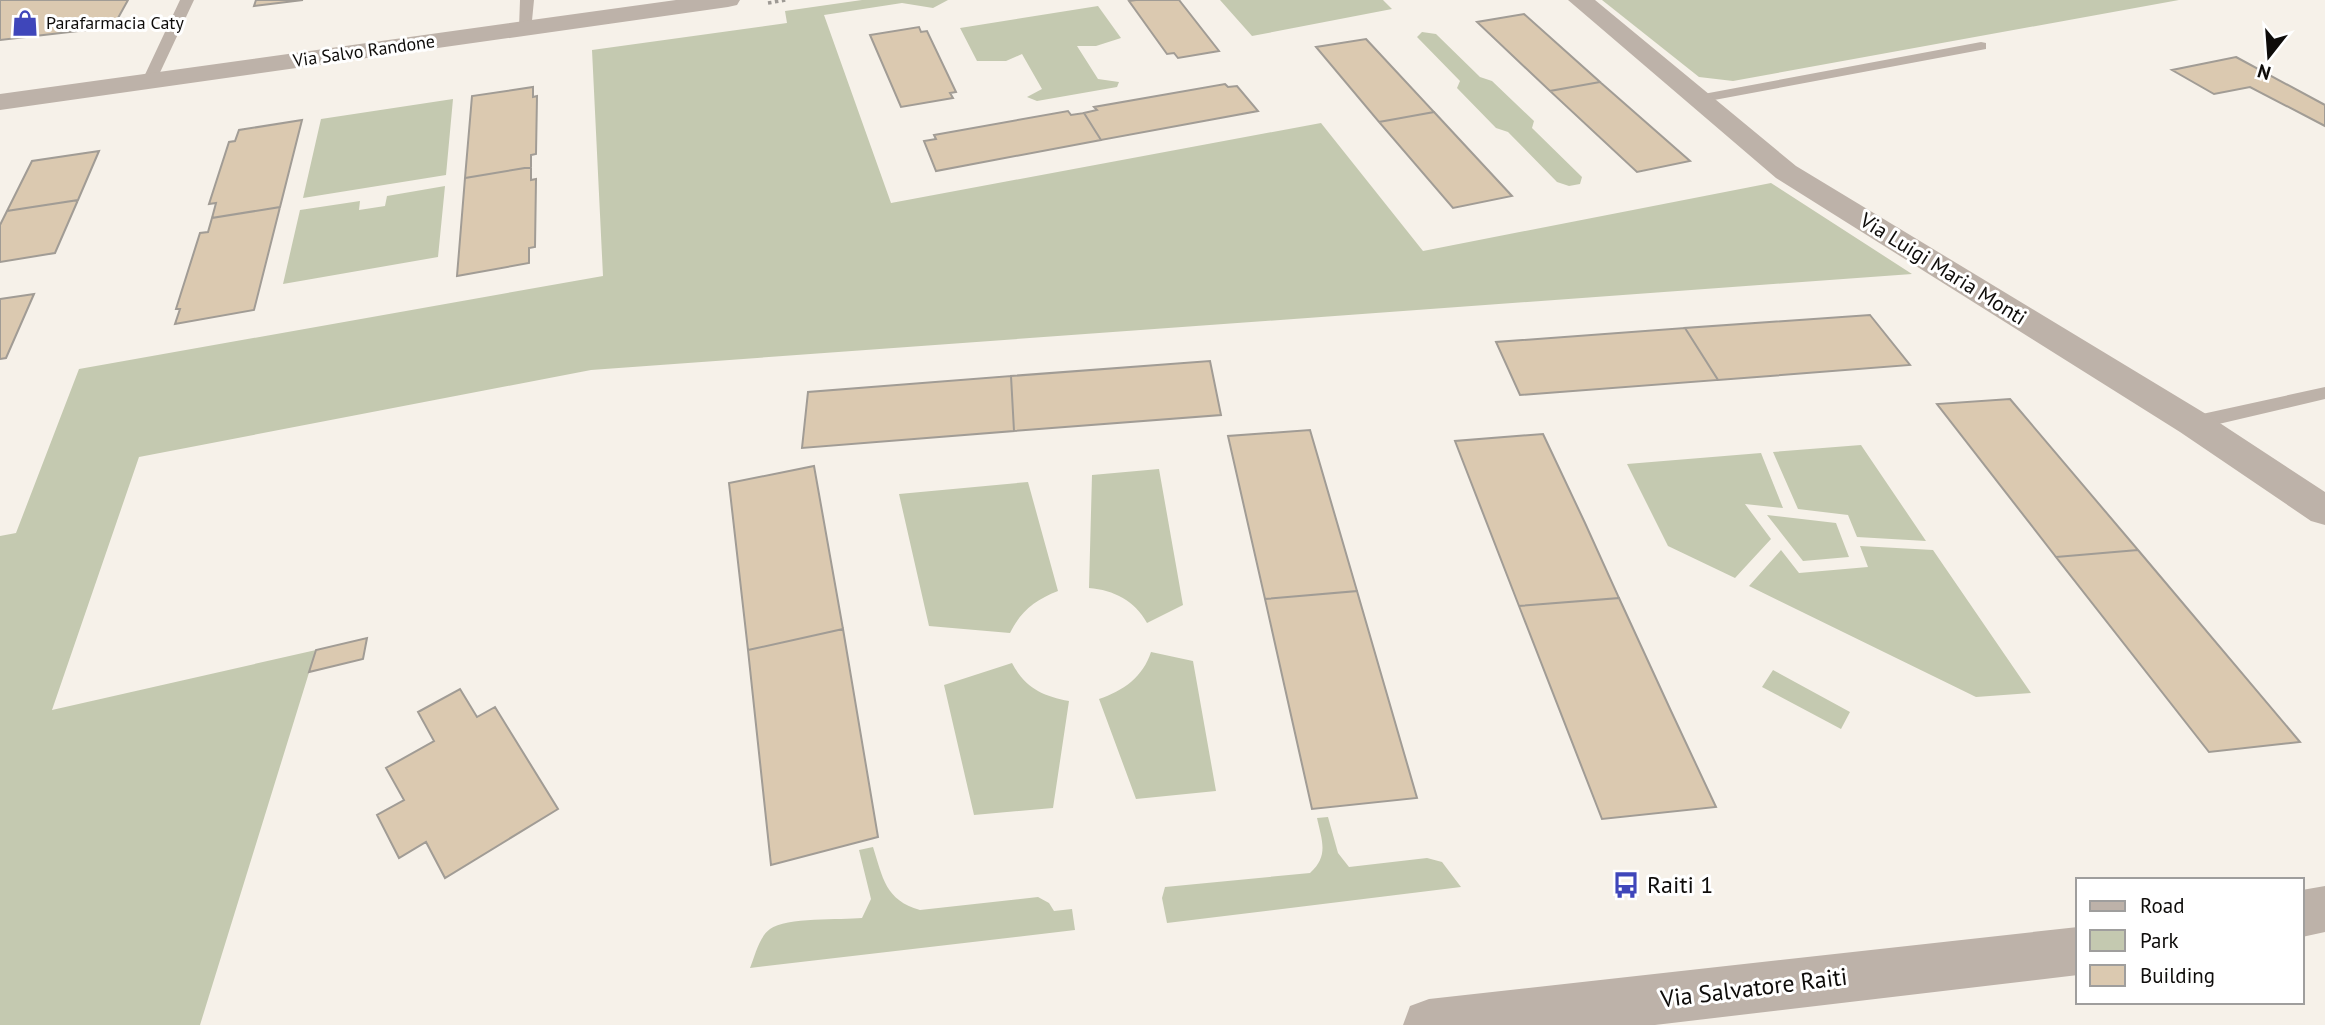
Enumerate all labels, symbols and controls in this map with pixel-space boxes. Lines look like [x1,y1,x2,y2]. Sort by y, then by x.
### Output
shop icon: Parafarmacia Caty [10,8,40,38]
place label: Parafarmacia Caty [46,11,184,34]
north arrow [2234,21,2304,91]
street label: Via Salvo Randone [290,29,436,72]
text: N [2255,59,2274,86]
street label: Via Luigi Maria Monti [1854,206,2032,331]
place label: Raiti 1 [1647,869,1713,900]
bus stop icon: Raiti 1 [1611,870,1641,900]
legend [2076,878,2304,1004]
text: Road [2140,892,2184,919]
text: Park [2140,927,2179,954]
street label: Via Salvatore Raiti [1658,961,1849,1014]
text: Building [2140,962,2215,989]

